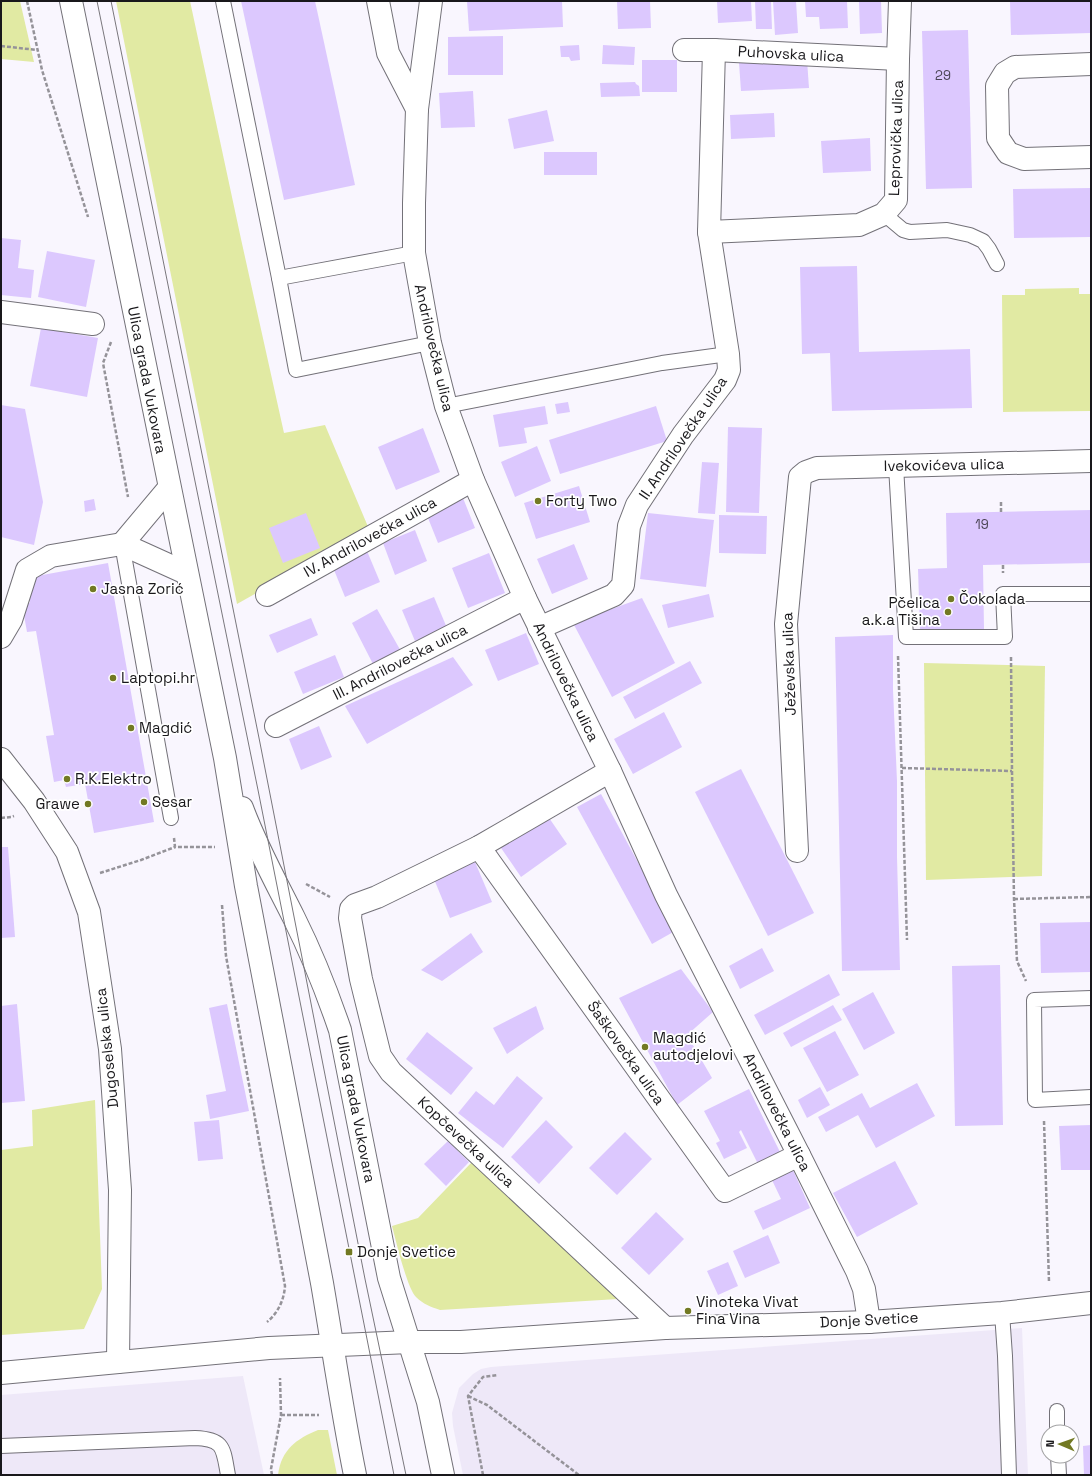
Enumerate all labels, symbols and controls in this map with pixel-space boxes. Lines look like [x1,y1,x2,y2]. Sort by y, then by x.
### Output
street label: Puhovska ulica [737,41,845,66]
house number: 29 [935,67,951,84]
street label: Leprovička ulica [884,79,907,196]
street label: Andrilovečka ulica [411,282,458,414]
street label: Ulica grada Vukovara [124,305,171,456]
street label: II. Andrilovečka ulica [634,372,731,503]
street label: Ivekovićeva ulica [883,454,1005,475]
place label: Forty Two [546,491,617,510]
street label: IV. Andrilovečka ulica [300,492,440,581]
marker: Forty Two [533,496,543,506]
house number: 19 [975,516,989,533]
place label: Jasna Zorić [101,579,184,598]
marker: Jasna Zorić [88,584,98,594]
place label: Čokolada [959,589,1026,608]
place label: Pčelica a.k.a Tišina [862,593,940,629]
marker: Čokolada [946,594,956,604]
marker: Pčelica a.k.a Tišina [943,607,953,617]
street label: Ježevska ulica [777,612,800,716]
street label: III. Andrilovečka ulica [329,619,471,704]
street label: Andrilovečka ulica [529,619,604,745]
place label: Laptopi.hr [121,668,195,687]
marker: Laptopi.hr [108,673,118,683]
place label: Magdić [139,718,192,737]
marker: Magdić [126,723,136,733]
place label: R.K.Elektro [75,769,152,788]
marker: R.K.Elektro [62,774,72,784]
place label: Sesar [152,792,193,811]
place label: Grawe [35,794,80,813]
marker: Sesar [139,797,149,807]
marker: Grawe [83,799,93,809]
street label: Dugoselska ulica [91,987,122,1109]
street label: Šaškovečka ulica [584,997,670,1109]
place label: Magdić autodjelovi [653,1028,733,1064]
street label: Ulica grada Vukovara [333,1034,380,1185]
marker: Magdić autodjelovi [640,1042,650,1052]
street label: Andrilovečka ulica [739,1049,816,1175]
street label: Kopčevečka ulica [414,1092,519,1192]
place label: Donje Svetice [357,1242,456,1261]
marker: Donje Svetice [344,1247,354,1257]
place label: Vinoteka Vivat Fina Vina [696,1292,799,1328]
marker: Vinoteka Vivat Fina Vina [683,1306,693,1316]
street label: Donje Svetice [819,1307,919,1332]
north arrow [1040,1424,1080,1464]
text: N [1043,1440,1057,1448]

